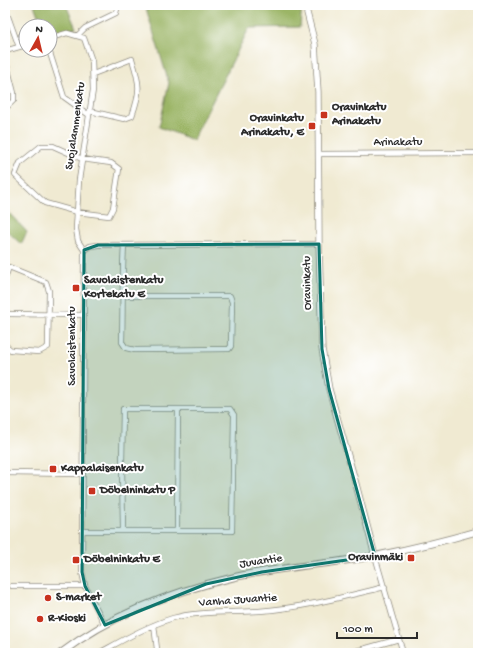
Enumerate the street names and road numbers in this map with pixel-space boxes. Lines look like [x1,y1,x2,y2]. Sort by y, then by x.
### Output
street label: Suojalammenkatu [63,81,89,171]
street label: Arinakatu [374,136,423,150]
street label: Oravinkatu [301,255,315,310]
street label: Savolaistenkatu [66,306,80,386]
street label: Juvantie [238,552,284,572]
street label: Vanha Juvantie [197,591,278,611]

